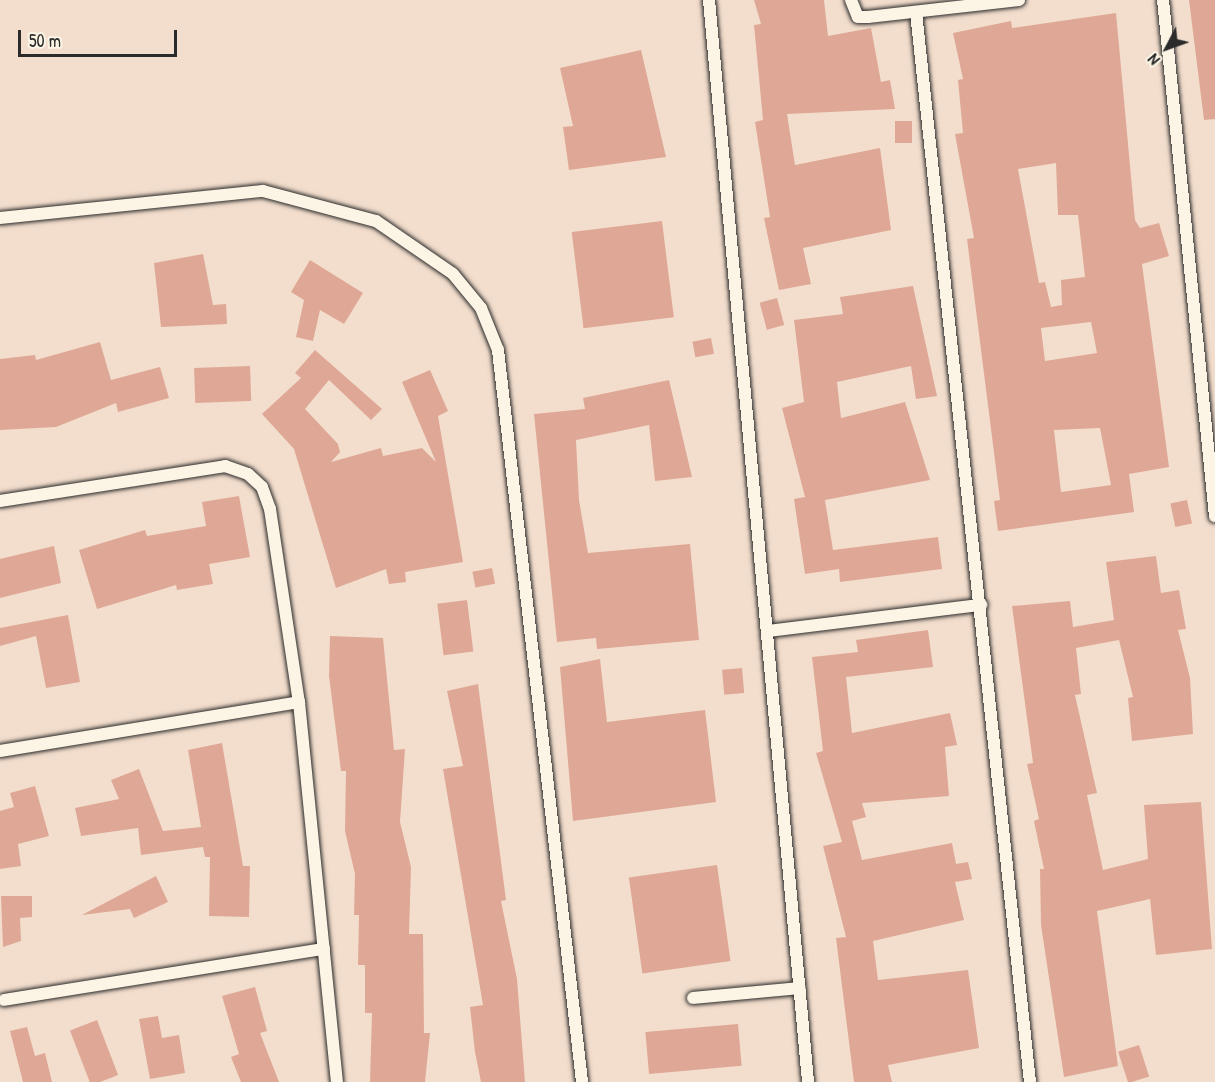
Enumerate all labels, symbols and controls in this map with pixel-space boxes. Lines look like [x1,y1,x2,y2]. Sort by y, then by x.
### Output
scale bar [21,18,180,56]
north arrow [1137,18,1197,78]
text: 50 m [29,28,61,53]
text: N [1142,49,1165,70]

